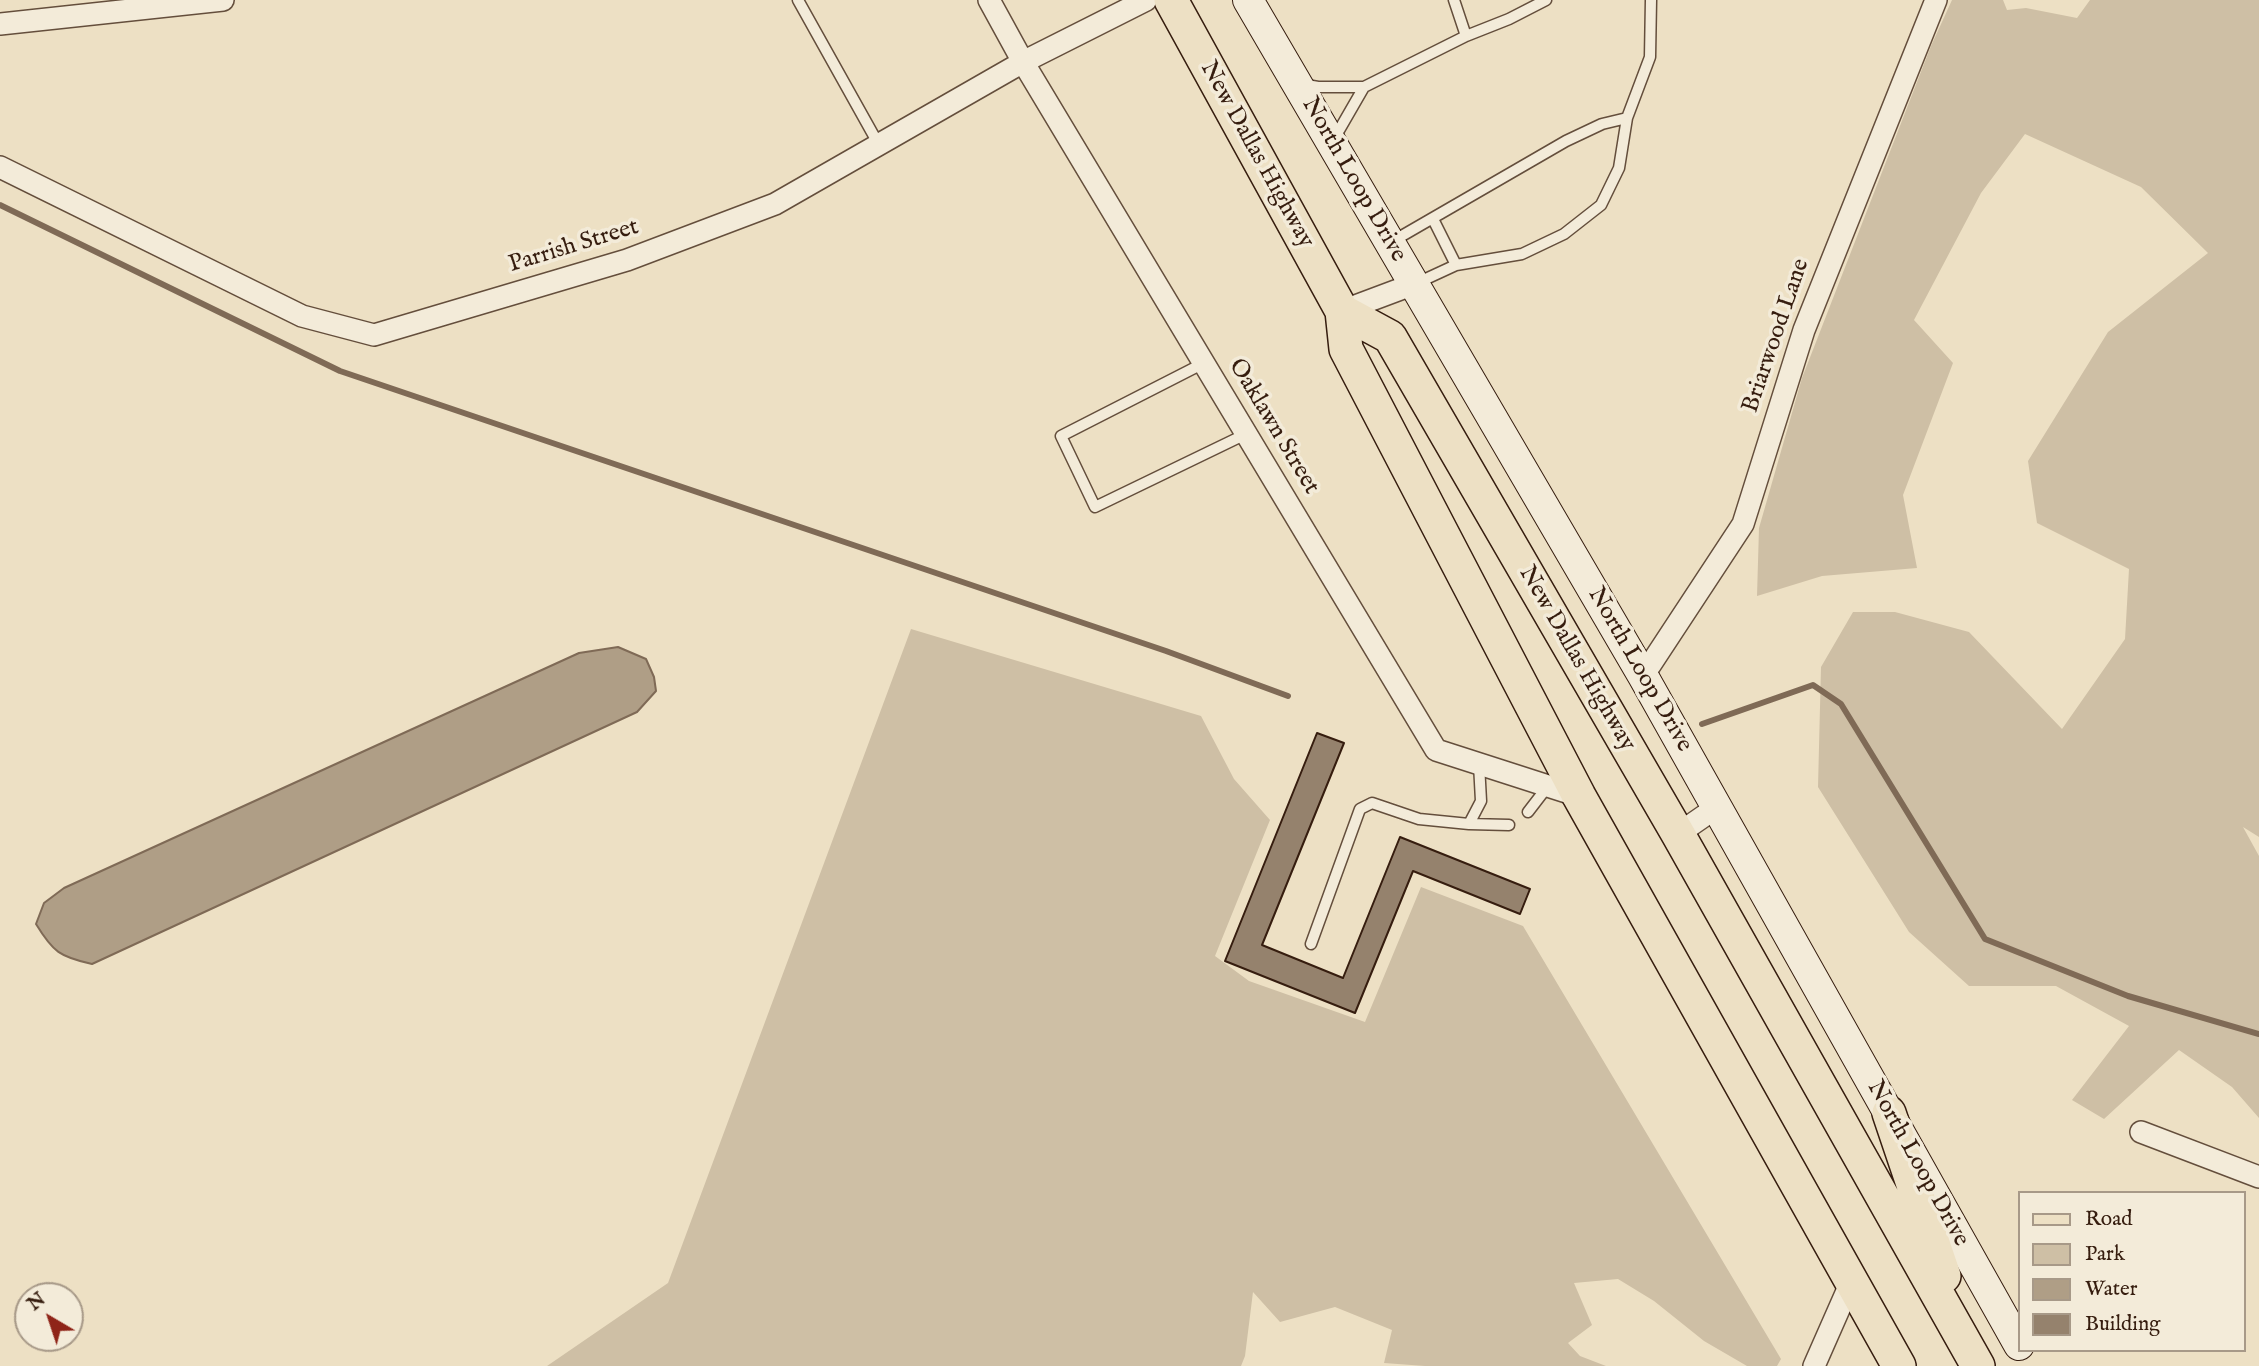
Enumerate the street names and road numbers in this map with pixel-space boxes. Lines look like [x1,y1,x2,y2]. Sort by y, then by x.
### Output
street label: New Dallas Highway [1193,57,1319,253]
street label: North Loop Drive [1294,93,1412,267]
street label: Parrish Street [506,214,642,280]
street label: Briarwood Lane [1737,255,1817,417]
street label: Oaklawn Street [1221,354,1325,500]
street label: New Dallas Highway [1511,561,1641,757]
street label: North Loop Drive [1580,583,1698,757]
street label: North Loop Drive [1859,1076,1975,1252]

